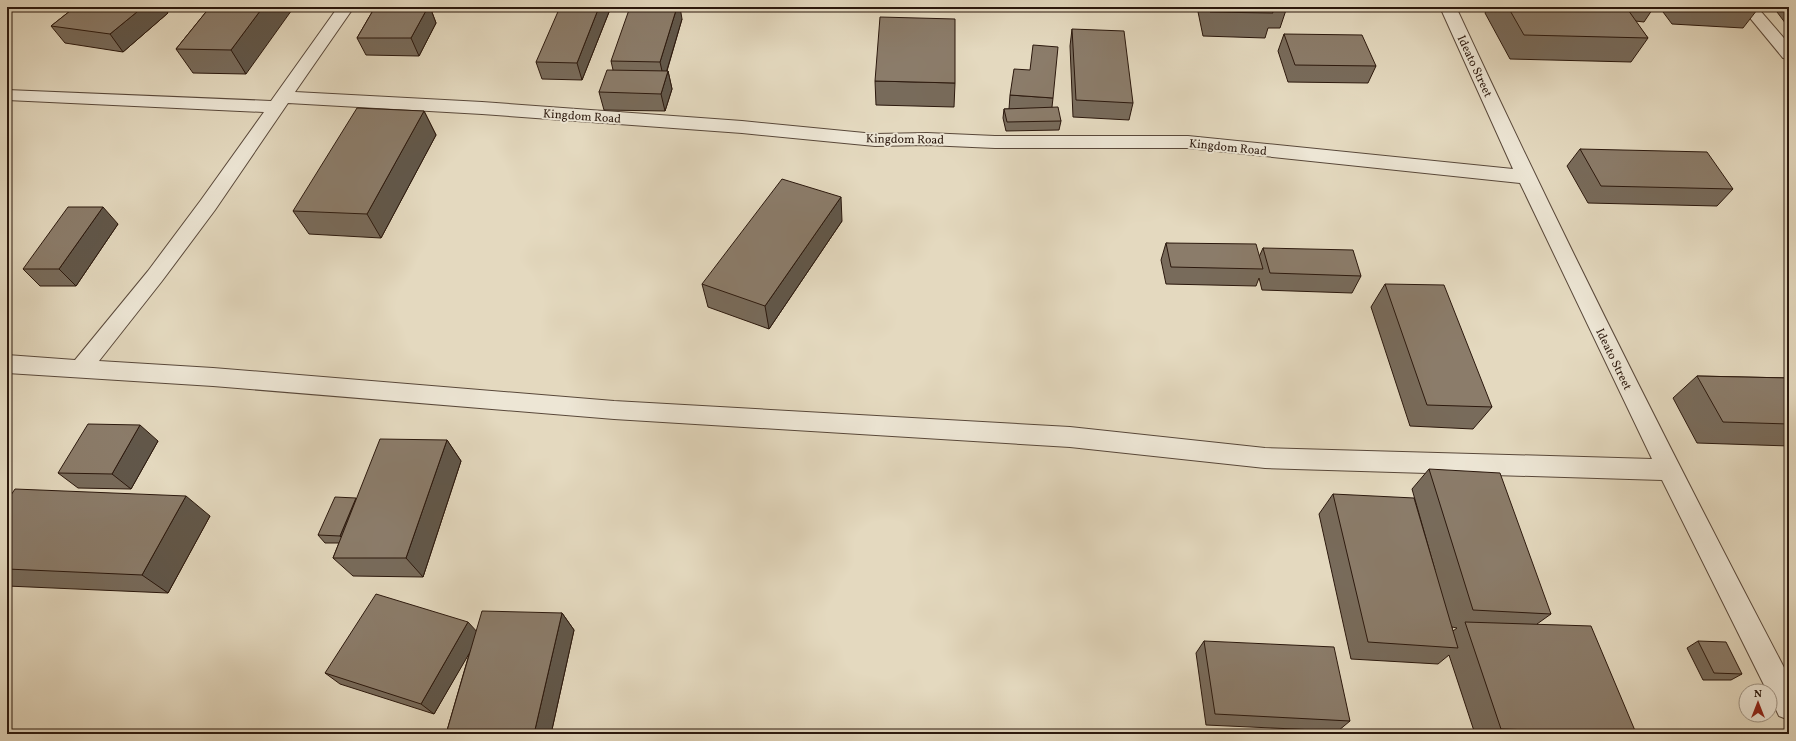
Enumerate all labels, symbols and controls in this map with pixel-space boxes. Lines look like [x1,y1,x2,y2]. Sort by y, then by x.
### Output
street label: Ideato Street [1453,33,1495,100]
street label: Kingdom Road [542,106,622,128]
street label: Kingdom Road [866,131,944,149]
street label: Kingdom Road [1188,136,1268,160]
street label: Ideato Street [1591,326,1635,393]
north arrow [1738,683,1778,723]
text: N [1754,687,1762,702]

